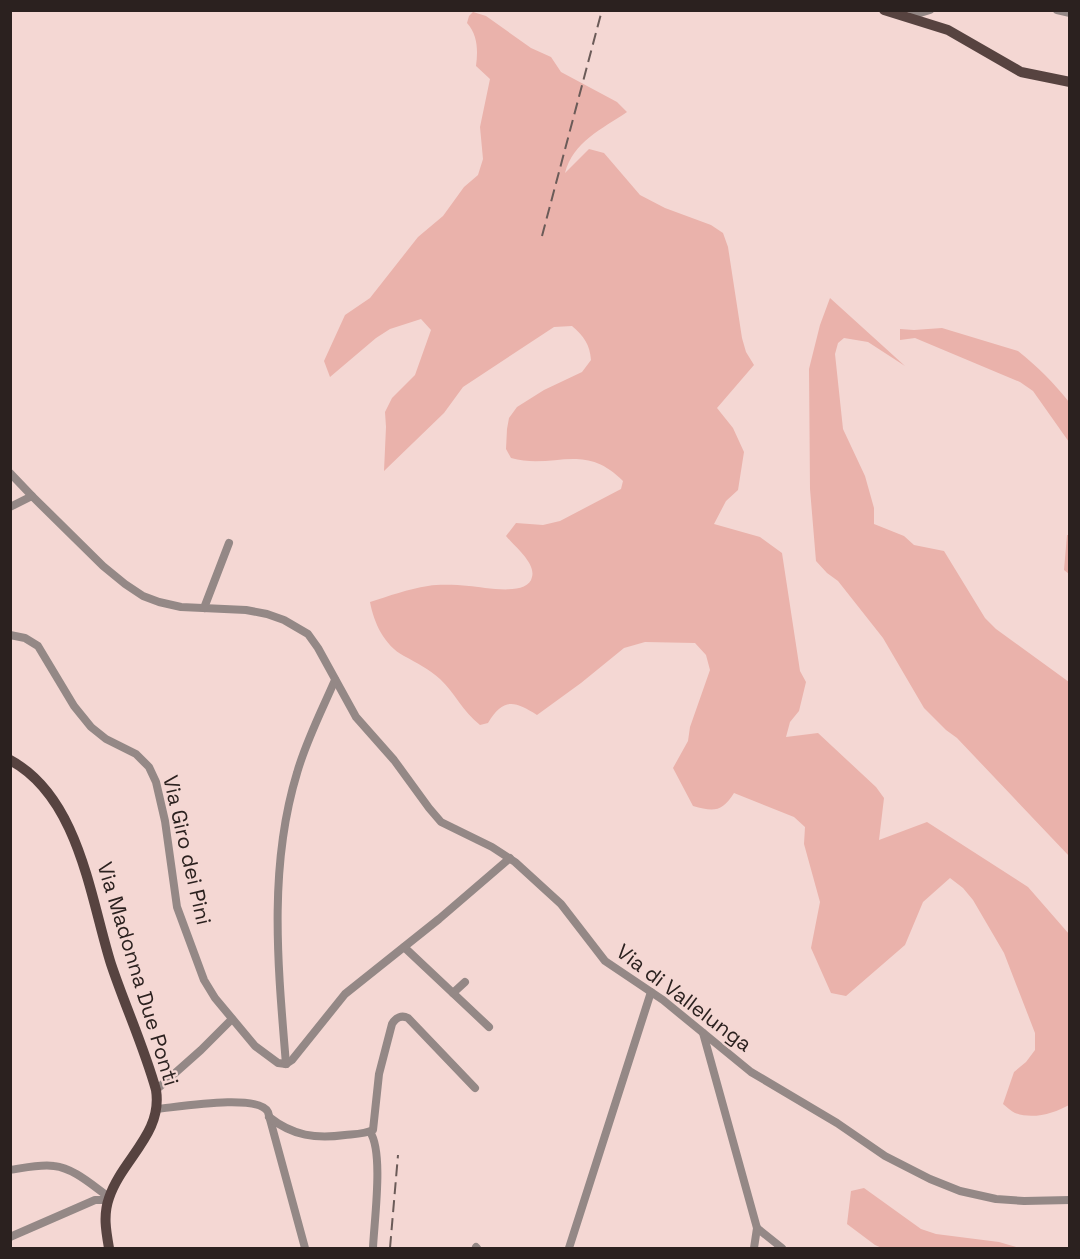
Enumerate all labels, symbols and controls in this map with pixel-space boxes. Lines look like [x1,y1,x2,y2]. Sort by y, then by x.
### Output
street label: Via Giro dei Pini [157,772,218,927]
street label: Via Madonna Due Ponti [92,859,185,1089]
street label: Via di Vallelunga [611,938,757,1057]

